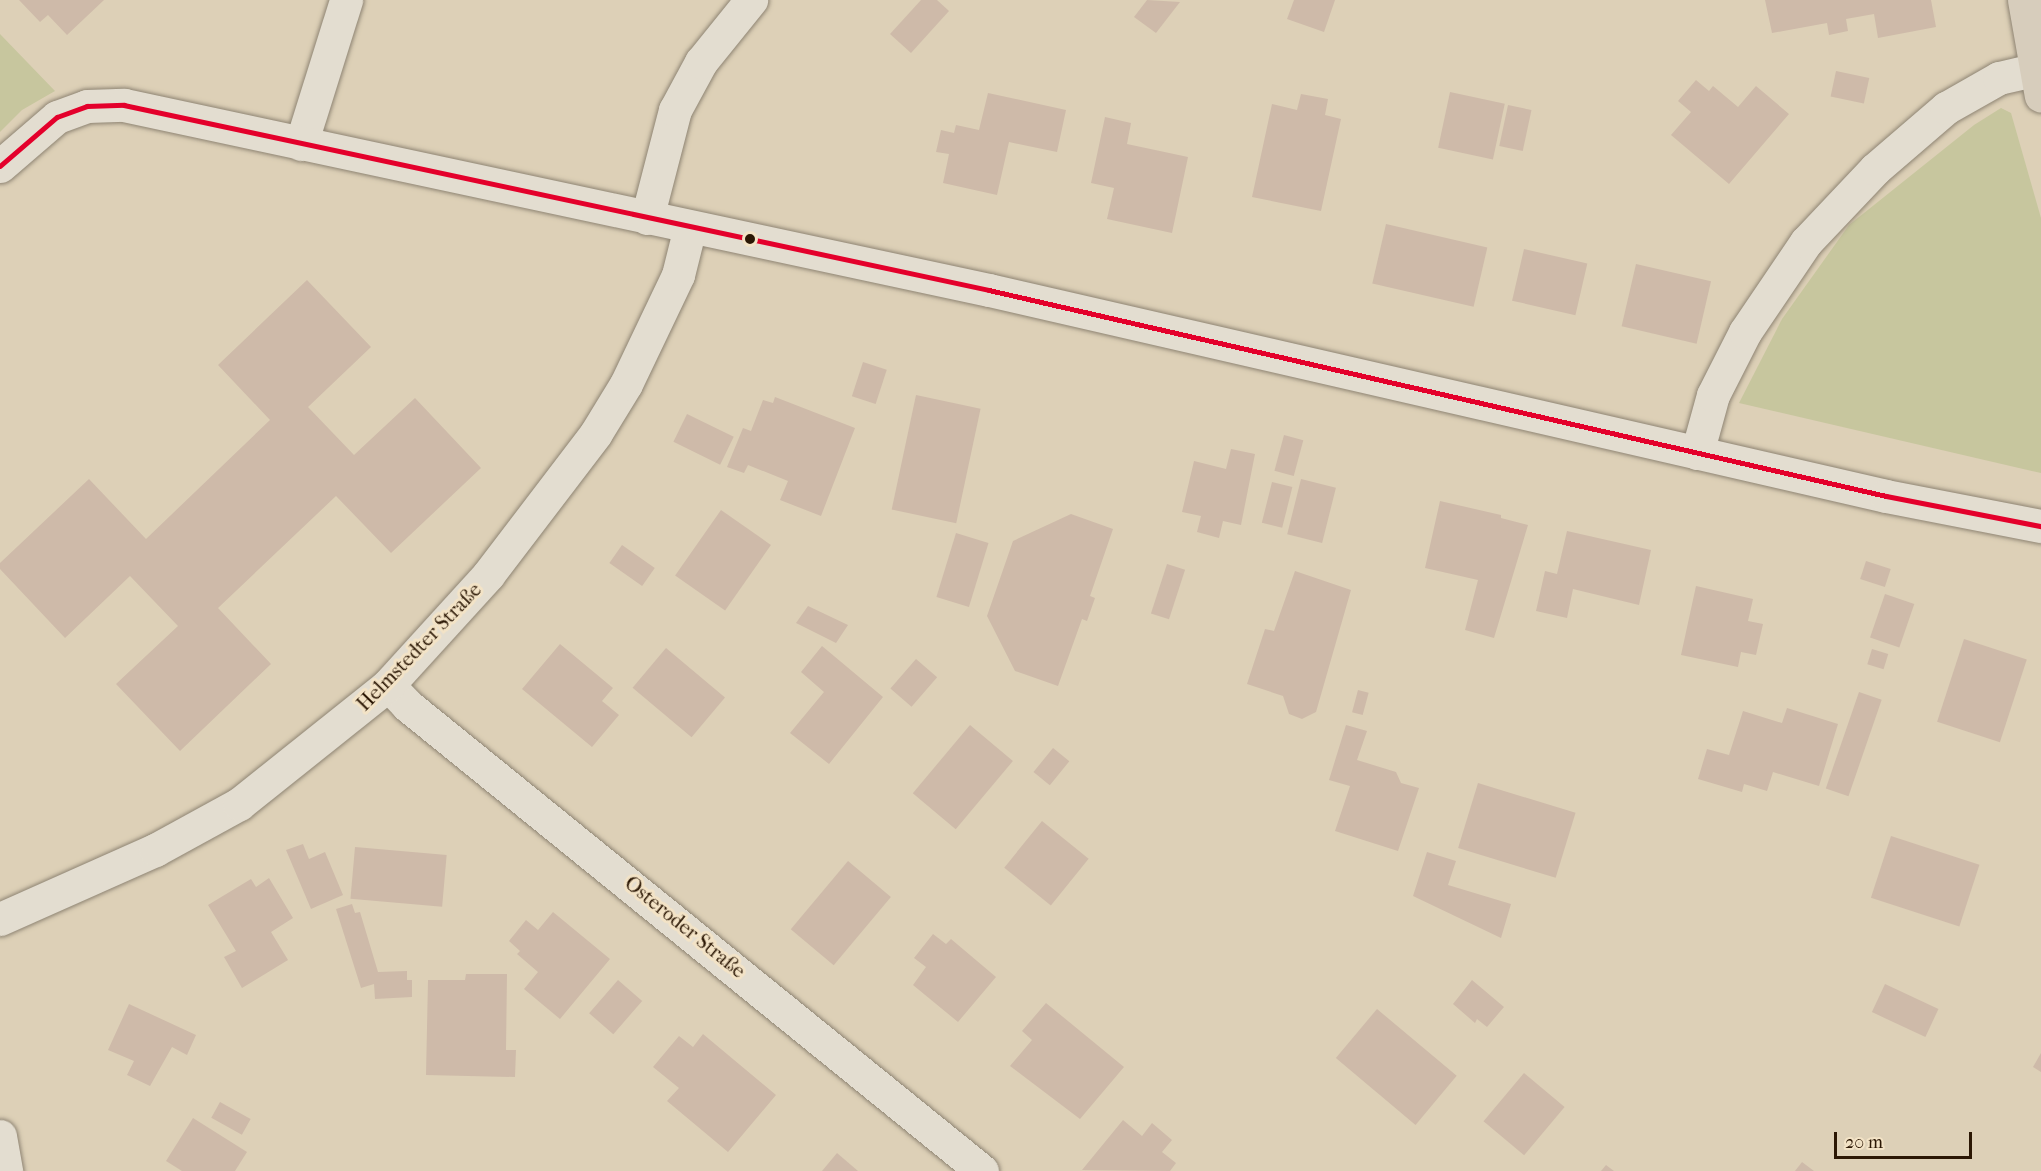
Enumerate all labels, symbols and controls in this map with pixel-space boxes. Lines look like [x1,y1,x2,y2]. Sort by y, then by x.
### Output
unlabelled marker [744,233,756,245]
street label: Helmstedter Straße [352,578,486,716]
street label: Osteroder Straße [620,871,750,983]
scale bar [1837,1120,1975,1158]
text: 20 m [1845,1132,1883,1153]

